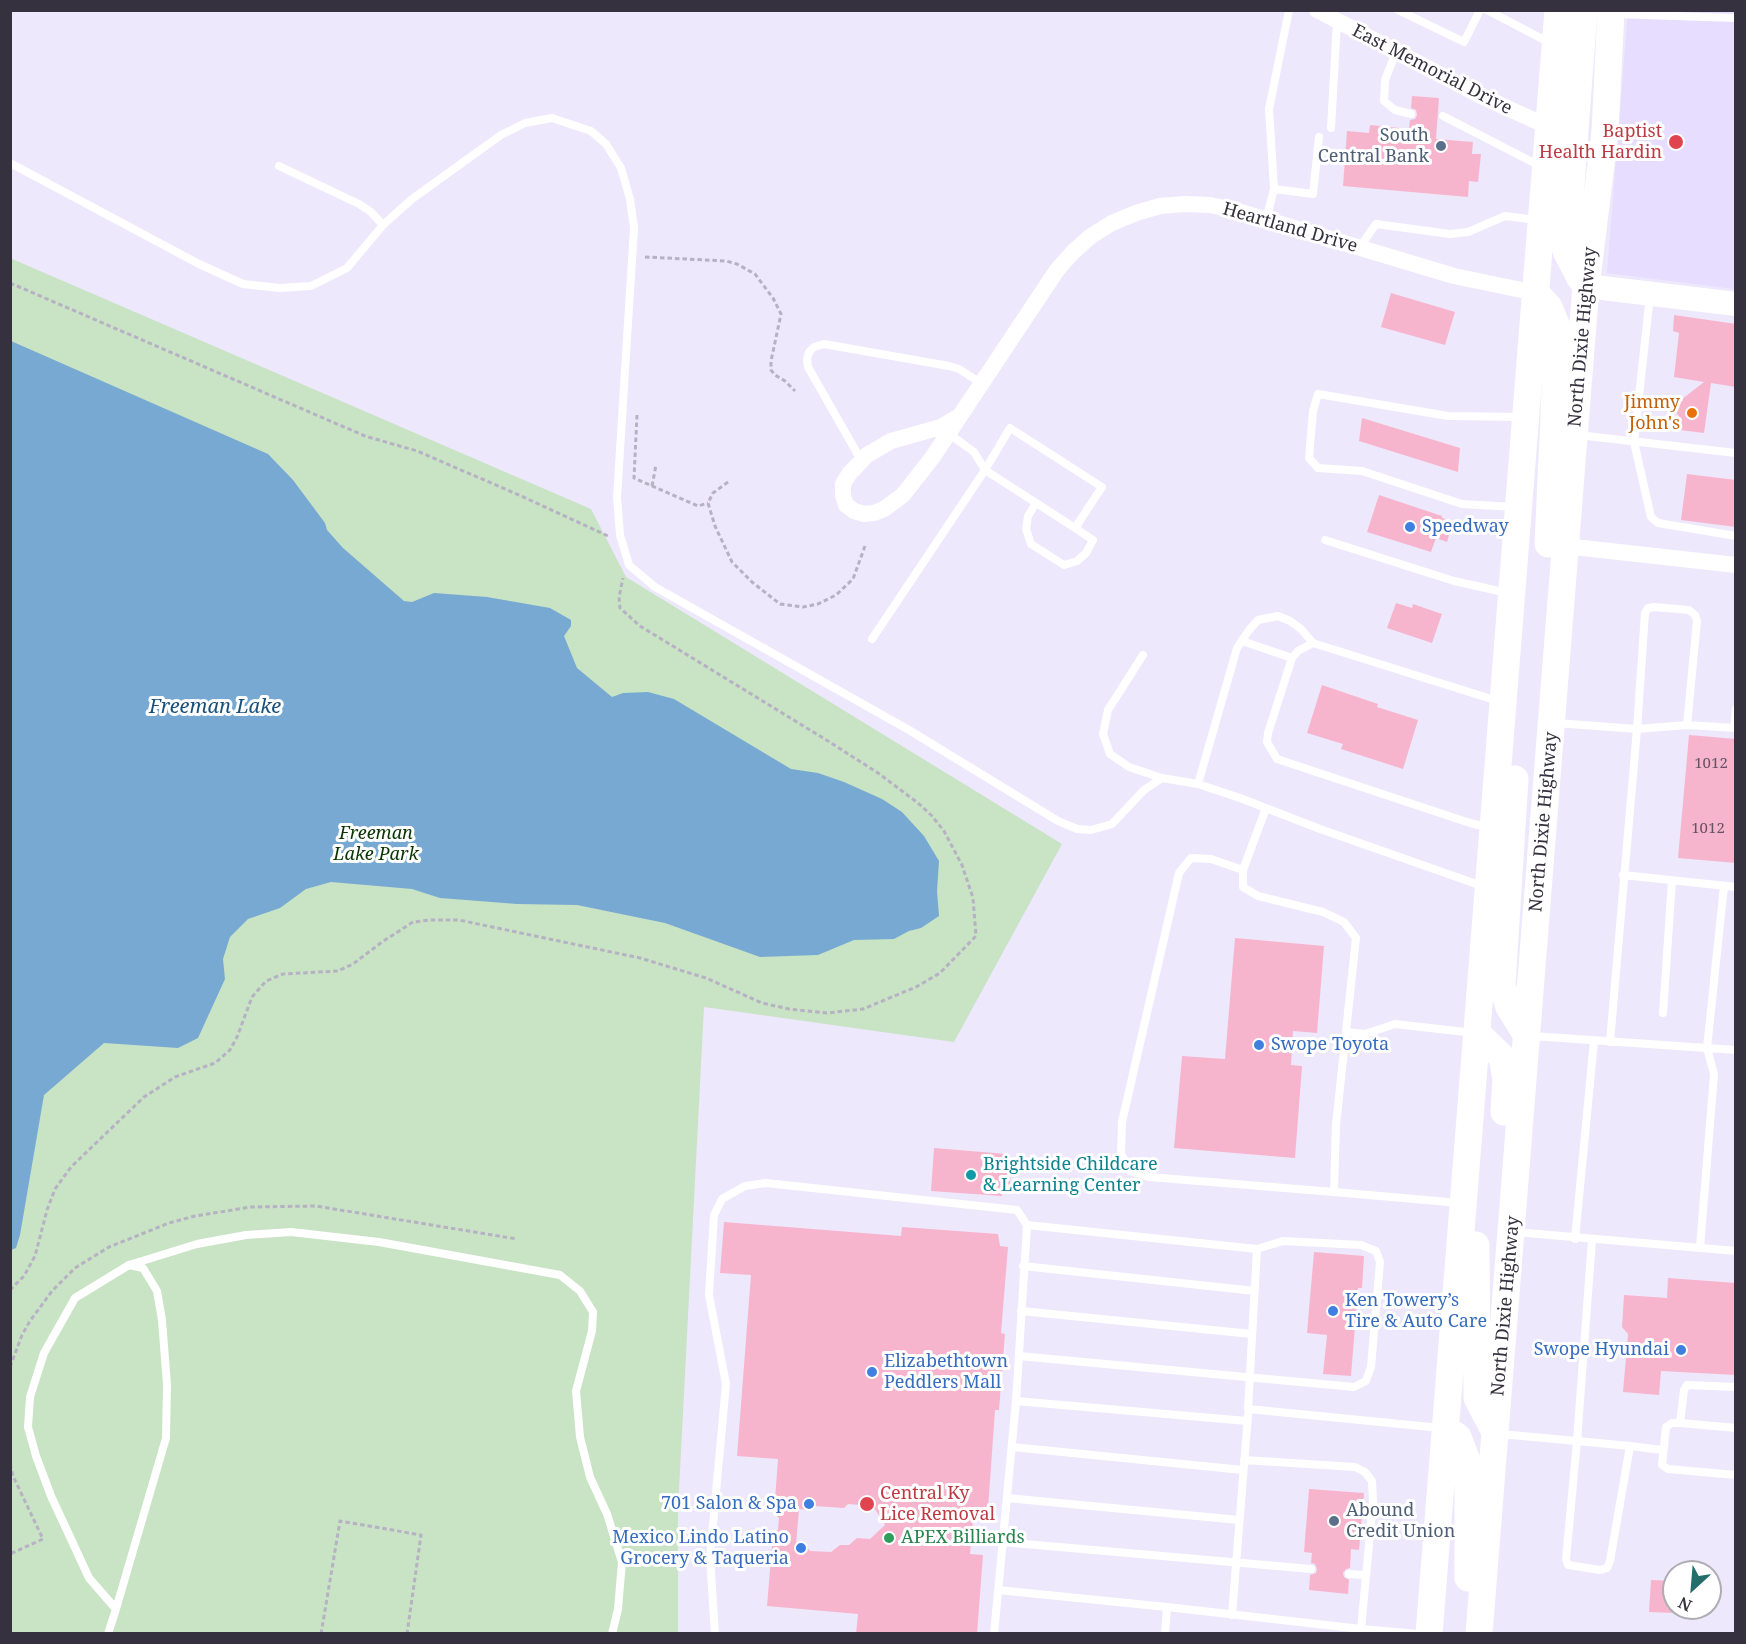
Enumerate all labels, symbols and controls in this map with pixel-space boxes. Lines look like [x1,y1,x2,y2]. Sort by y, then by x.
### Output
street label: East Memorial Drive [1349,20,1515,120]
place label: Baptist Health Hardin [1539,121,1662,164]
place label: South Central Bank [1318,125,1429,168]
marker: Baptist Health Hardin [1667,133,1685,151]
marker: South Central Bank [1434,139,1448,153]
street label: Heartland Drive [1220,198,1360,258]
street label: North Dixie Highway [1564,246,1602,428]
place label: Jimmy John's [1624,392,1680,434]
marker: Jimmy John's [1685,406,1699,420]
place label: Speedway [1422,516,1509,538]
marker: Speedway [1403,520,1417,534]
water label: Freeman Lake [149,695,281,719]
street label: North Dixie Highway [1525,731,1563,913]
house number: 1012 [1694,755,1728,773]
house number: 1012 [1691,820,1725,838]
park label: Freeman Lake Park [333,823,419,866]
place label: Swope Toyota [1271,1034,1389,1056]
marker: Swope Toyota [1252,1038,1266,1052]
place label: Brightside Childcare & Learning Center [983,1154,1158,1196]
marker: Brightside Childcare & Learning Center [964,1168,978,1182]
street label: North Dixie Highway [1487,1215,1525,1397]
place label: Ken Towery’s Tire & Auto Care [1345,1290,1487,1332]
marker: Ken Towery’s Tire & Auto Care [1326,1304,1340,1318]
place label: Swope Hyundai [1534,1339,1669,1361]
marker: Swope Hyundai [1674,1343,1688,1357]
place label: Elizabethtown Peddlers Mall [884,1351,1008,1394]
marker: Elizabethtown Peddlers Mall [865,1365,879,1379]
place label: Central Ky Lice Removal [880,1483,995,1526]
place label: 701 Salon & Spa [661,1493,797,1515]
marker: Central Ky Lice Removal [858,1495,876,1513]
marker: 701 Salon & Spa [802,1497,816,1511]
place label: Abound Credit Union [1346,1500,1455,1543]
marker: Abound Credit Union [1327,1514,1341,1528]
place label: Mexico Lindo Latino Grocery & Taqueria [612,1527,789,1570]
place label: APEX Billiards [901,1527,1025,1549]
marker: APEX Billiards [882,1531,896,1545]
marker: Mexico Lindo Latino Grocery & Taqueria [794,1541,808,1555]
north arrow [1662,1560,1722,1620]
text: N [1675,1592,1695,1617]

